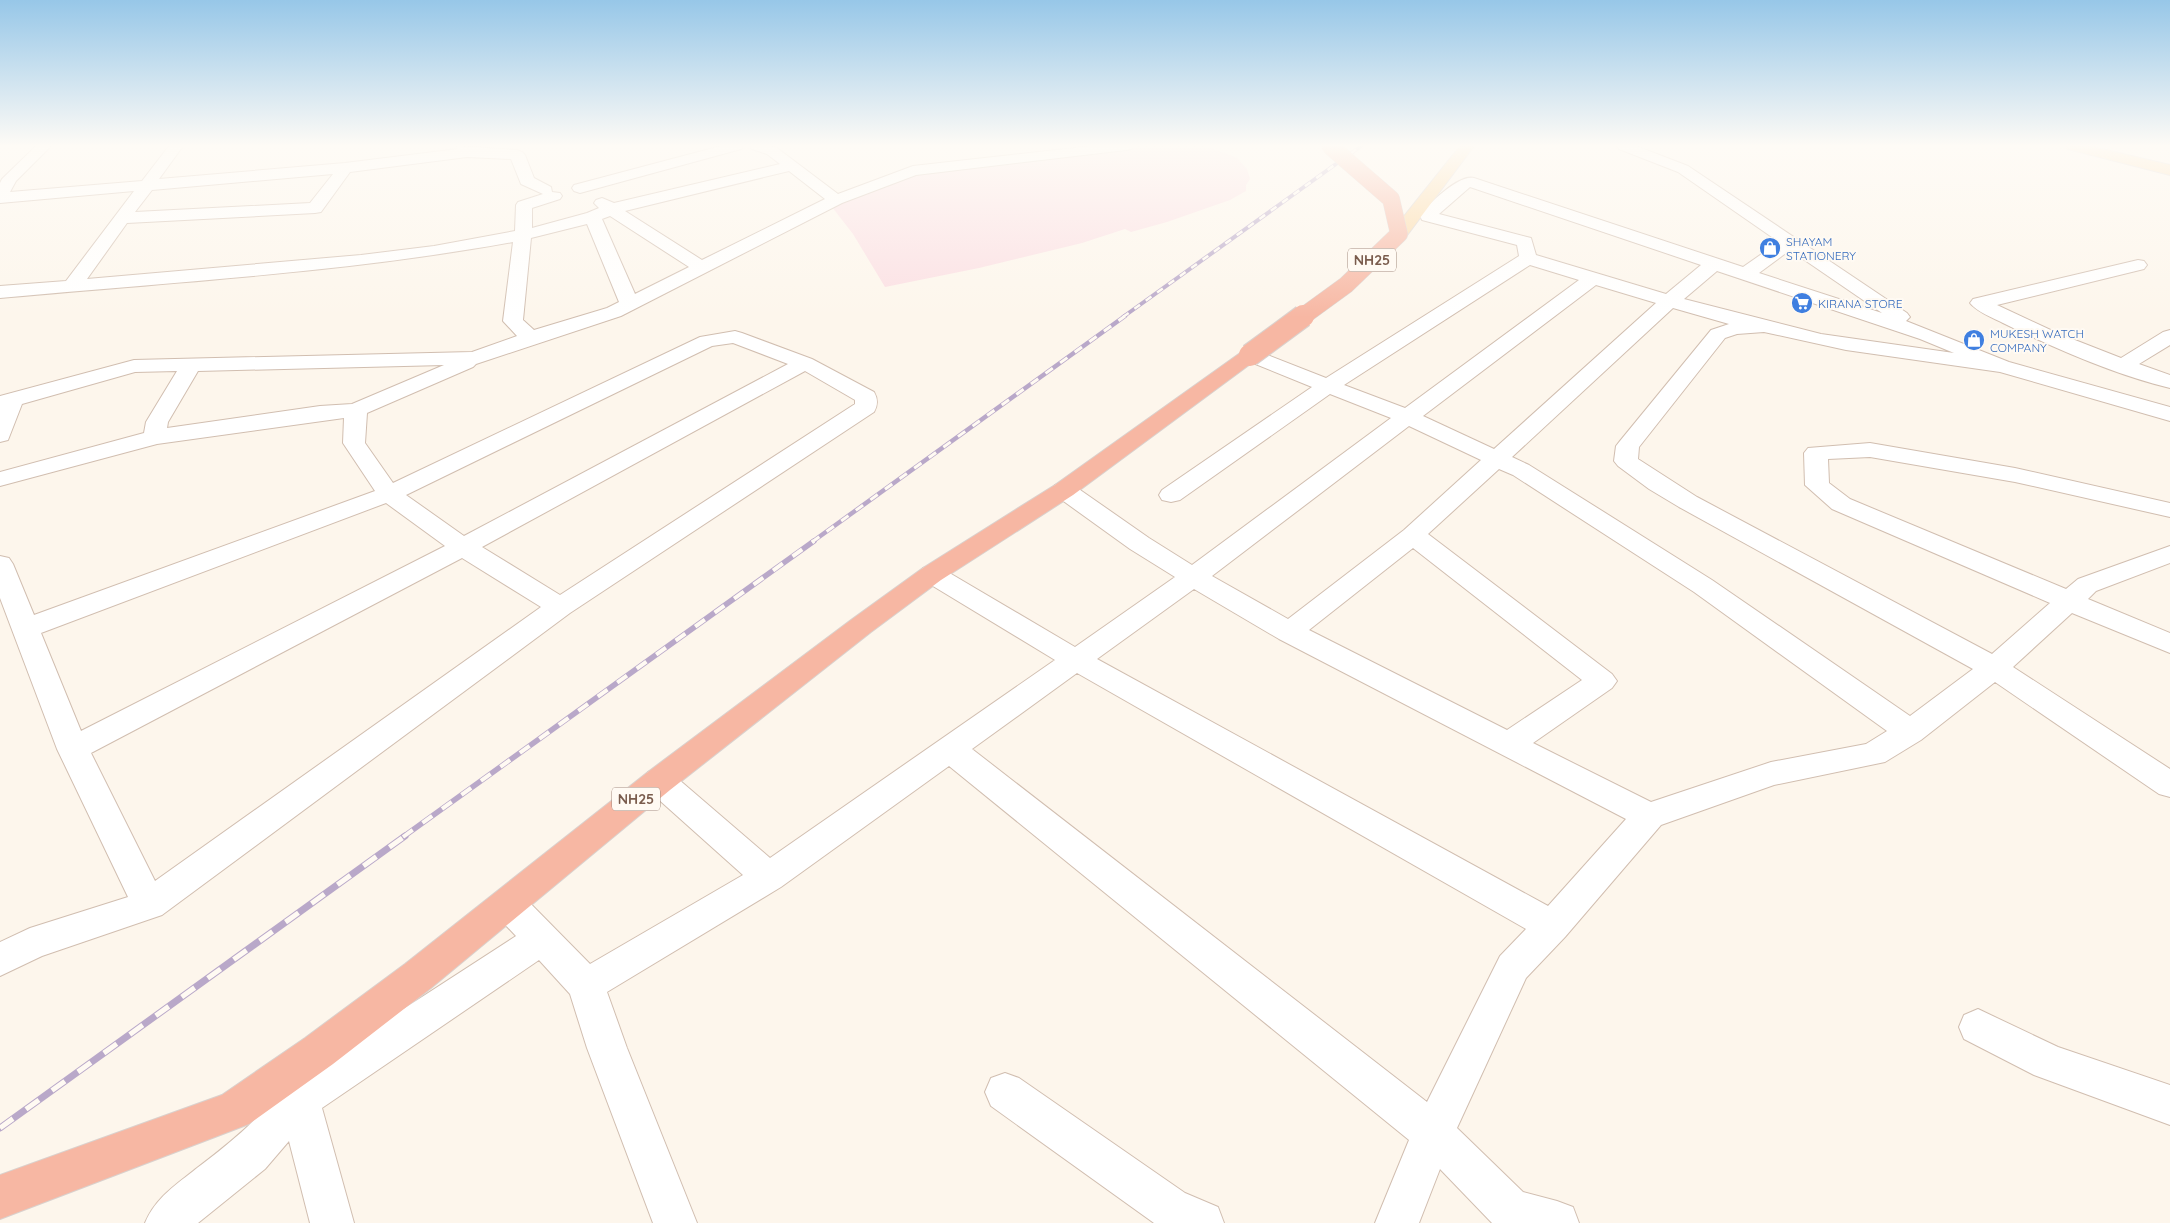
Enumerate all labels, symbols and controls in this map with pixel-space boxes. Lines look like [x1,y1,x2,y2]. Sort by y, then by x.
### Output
place label: SHAYAM STATIONERY [1786,234,1856,263]
shop icon: SHAYAM STATIONERY [1758,236,1782,260]
road number: NH25 [1348,248,1396,272]
supermarket icon: KIRANA STORE [1790,291,1814,315]
place label: KIRANA STORE [1818,296,1903,311]
place label: MUKESH WATCH COMPANY [1990,326,2084,355]
shop icon: MUKESH WATCH COMPANY [1962,328,1986,352]
road number: NH25 [612,788,660,811]

